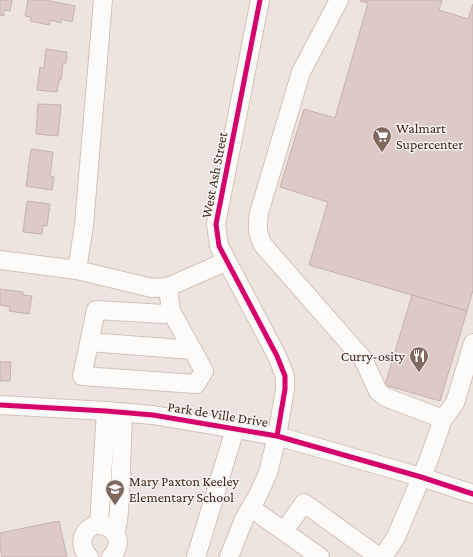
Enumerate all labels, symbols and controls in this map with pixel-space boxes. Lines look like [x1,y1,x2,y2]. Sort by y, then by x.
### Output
place label: Walmart Supercenter [396,120,463,152]
supermarket icon: Walmart Supercenter [371,125,393,153]
street label: West Ash Street [198,130,230,220]
restaurant icon: Curry-osity [408,345,430,373]
place label: Curry-osity [341,348,406,364]
street label: Park de Ville Drive [167,398,269,430]
place label: Mary Paxton Keeley Elementary School [129,473,240,505]
school or university icon: Mary Paxton Keeley Elementary School [104,478,126,506]

